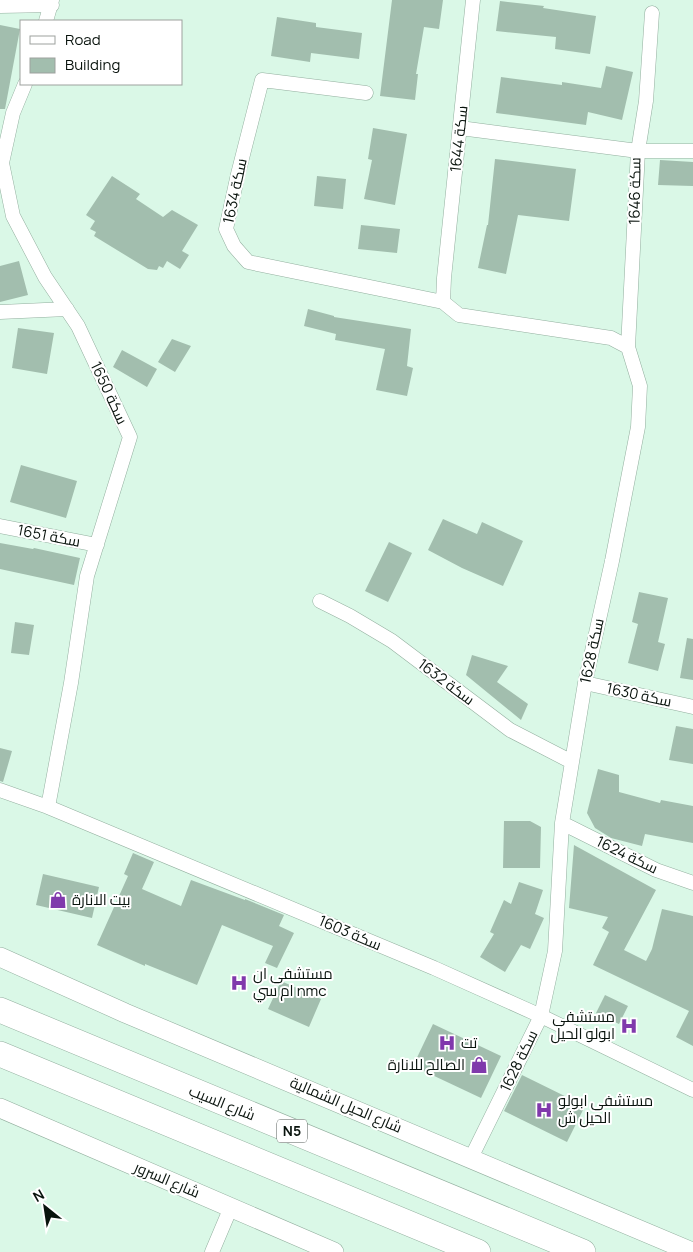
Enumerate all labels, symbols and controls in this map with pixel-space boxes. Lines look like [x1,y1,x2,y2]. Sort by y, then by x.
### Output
legend [20,20,182,85]
text: Road [65,29,101,50]
text: Building [65,54,120,75]
street label: سكة 1644 [445,105,472,173]
street label: سكة 1634 [217,156,252,225]
street label: سكة 1646 [623,157,646,225]
street label: سكة 1650 [86,358,133,428]
street label: سكة 1651 [16,519,82,552]
street label: سكة 1628 [574,616,609,686]
street label: سكة 1632 [414,653,479,710]
street label: سكة 1630 [604,677,674,712]
street label: سكة 1624 [593,831,662,878]
place label: بيت الانارة [72,889,131,910]
shop icon: بيت الانارة [48,890,68,910]
street label: سكة 1603 [315,910,385,955]
place label: مستشفى ان ام سي nmc [253,963,333,1003]
hospital icon: مستشفى ان ام سي nmc [229,973,249,993]
place label: مستشفى ابولو الحيل [550,1006,615,1044]
hospital icon: مستشفى ابولو الحيل [619,1016,639,1036]
street label: سكة 1628 [495,1026,543,1095]
place label: تت [461,1032,477,1053]
hospital icon: تت [437,1033,457,1053]
place label: الصالح للانارة [388,1054,465,1076]
shop icon: الصالح للانارة [469,1055,489,1075]
street label: شارع الحيل الشمالية [286,1071,406,1139]
street label: شارع السيب [186,1080,258,1126]
place label: مستشفى ابولو الحيل ش [558,1090,653,1128]
hospital icon: مستشفى ابولو الحيل ش [534,1100,554,1120]
road number: N5 [277,1120,307,1142]
street label: شارع السرور [130,1156,203,1204]
north arrow [20,1182,70,1232]
text: N [29,1185,47,1206]

